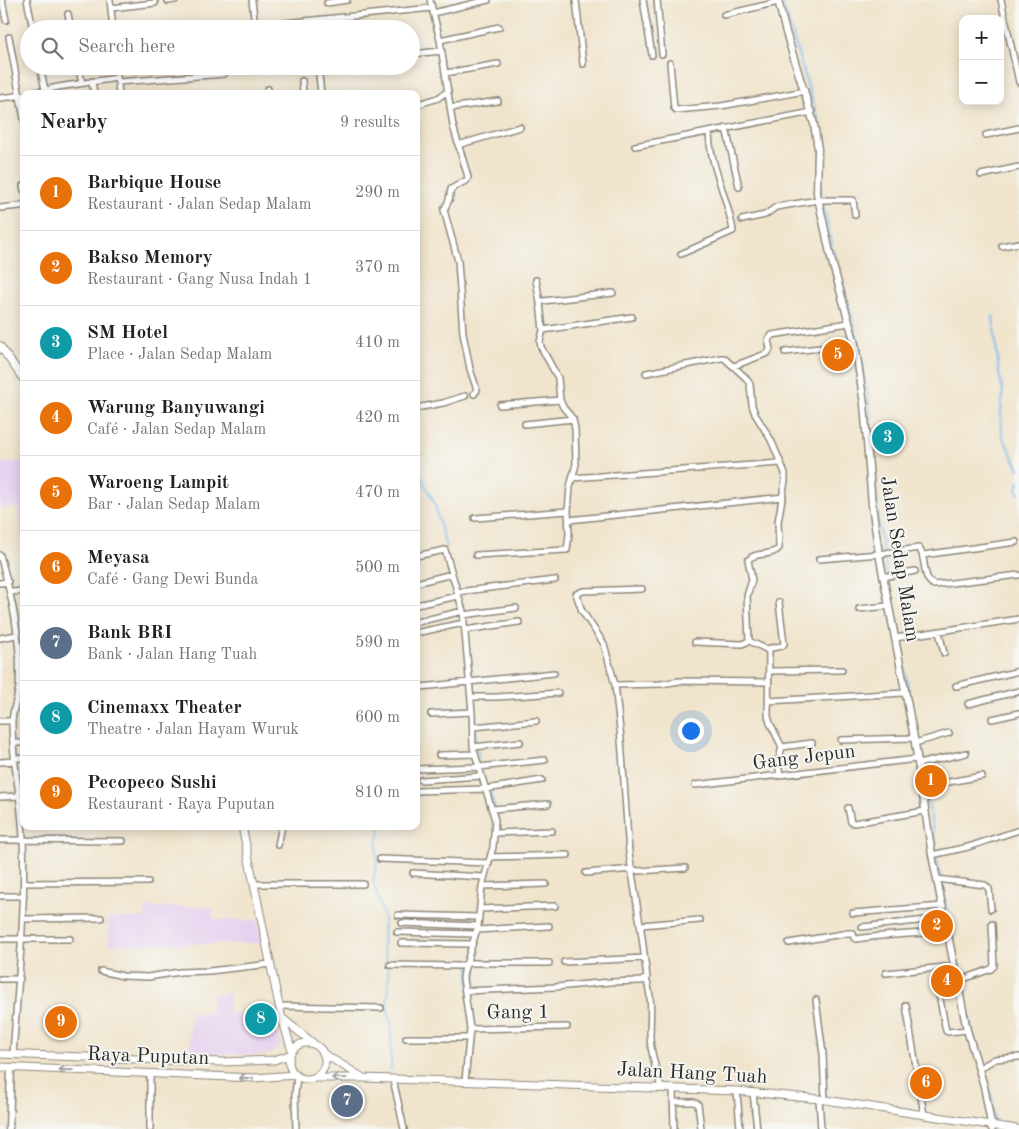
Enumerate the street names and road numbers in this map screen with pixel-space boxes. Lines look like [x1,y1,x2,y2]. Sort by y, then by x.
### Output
street label: Jalan Sedap Malam [876,474,922,644]
street label: Gang Jepun [752,742,857,774]
street label: Gang 1 [486,1002,550,1024]
street label: Raya Puputan [87,1045,210,1069]
street label: Jalan Hang Tuah [616,1060,768,1088]

